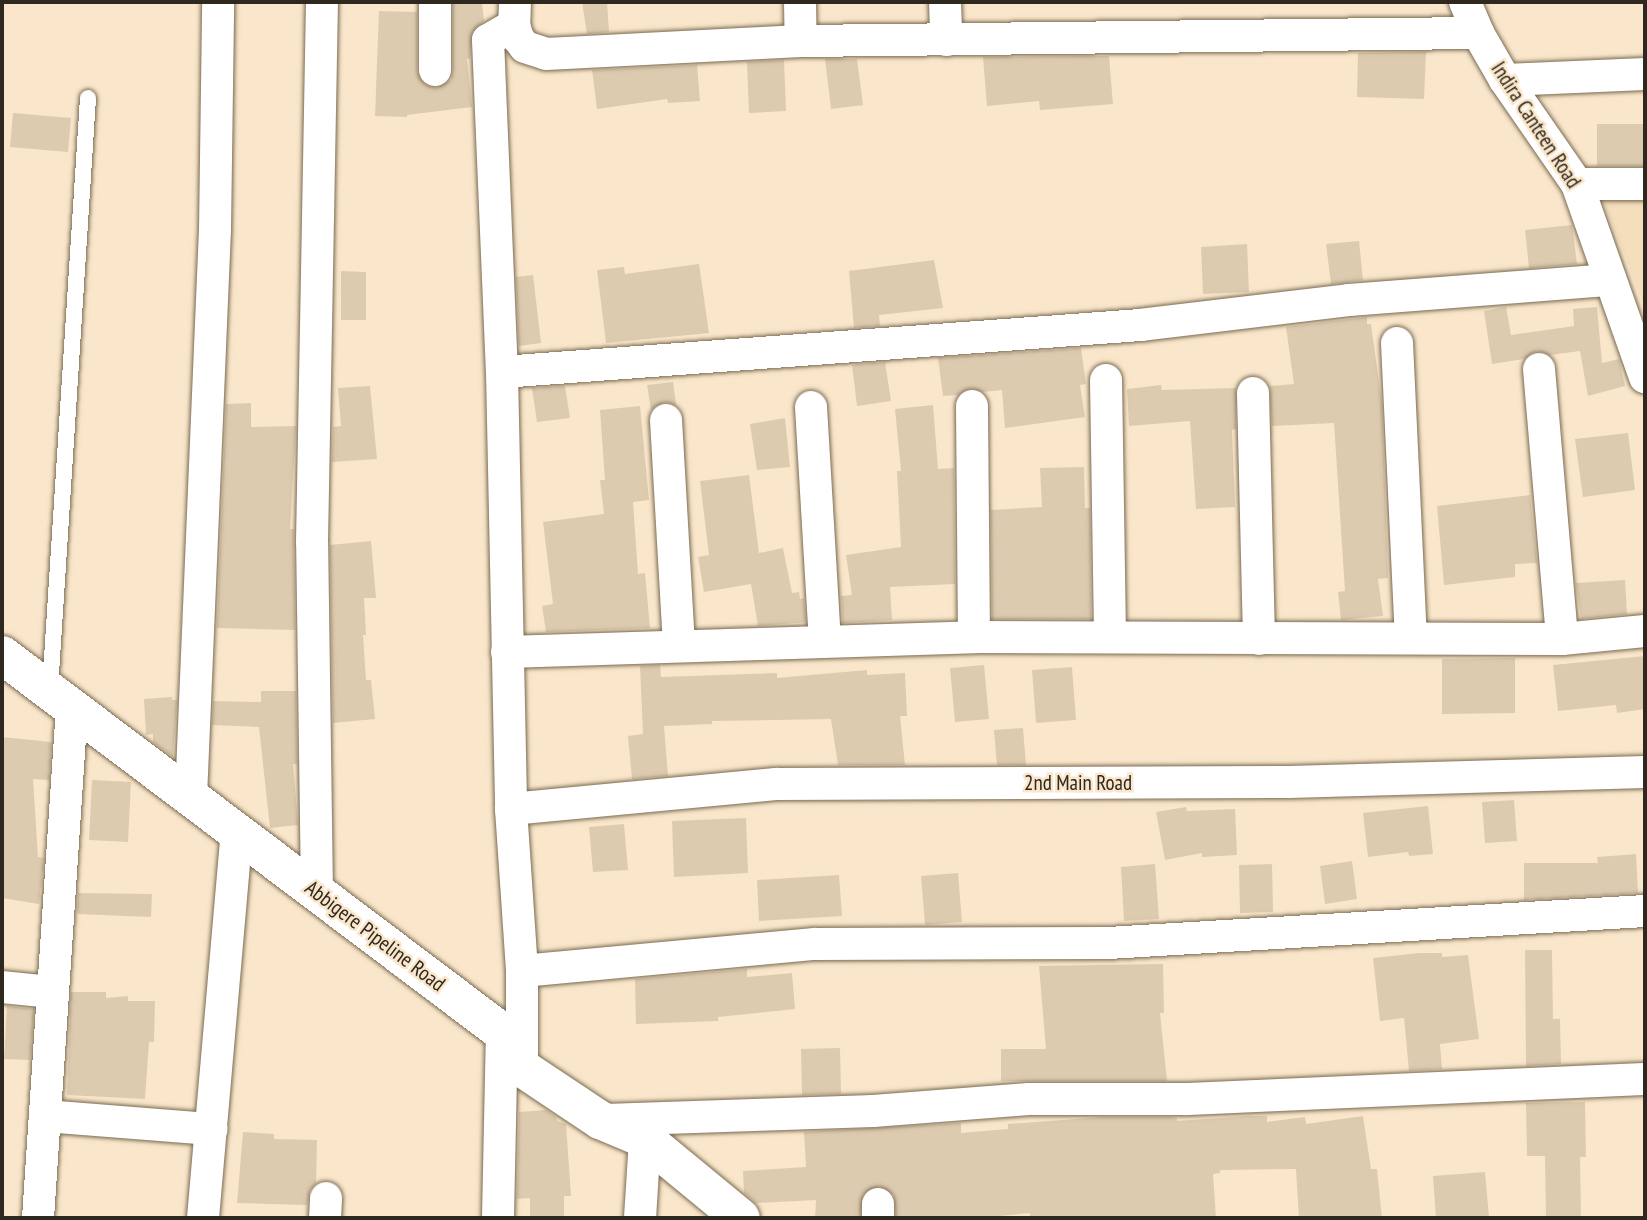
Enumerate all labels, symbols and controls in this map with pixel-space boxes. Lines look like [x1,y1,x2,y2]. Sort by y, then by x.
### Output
street label: Indira Canteen Road [1486,57,1586,193]
street label: 2nd Main Road [1024,770,1132,796]
street label: Abbigere Pipeline Road [300,875,450,997]

